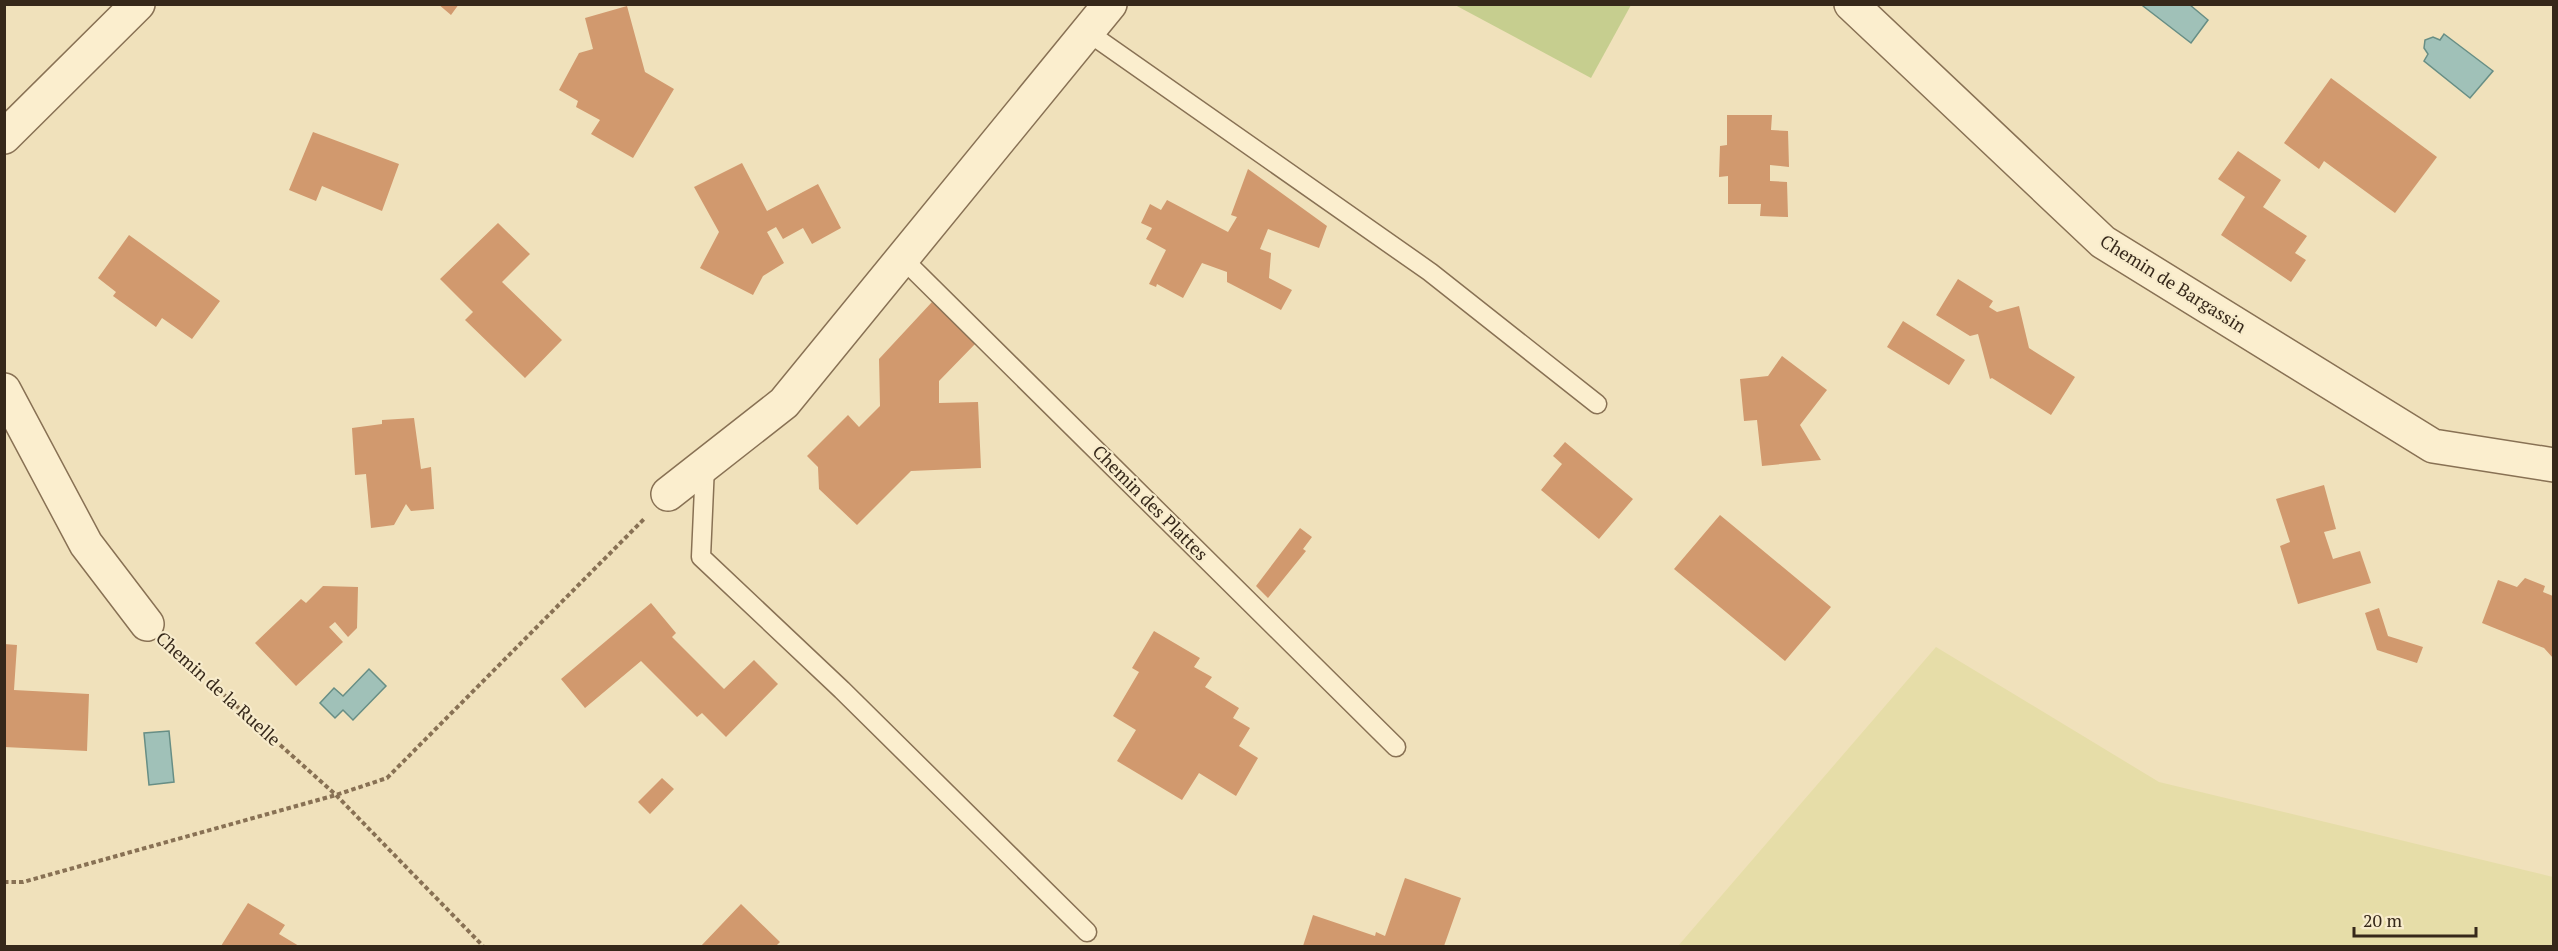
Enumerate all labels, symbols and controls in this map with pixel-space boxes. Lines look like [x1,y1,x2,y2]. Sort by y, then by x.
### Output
street label: Chemin de Bargassin [2096,228,2251,338]
street label: Chemin des Plattes [1088,439,1214,565]
street label: Chemin de la Ruelle [151,626,286,751]
scale bar [2354,900,2476,938]
text: 20 m [2363,908,2403,932]

